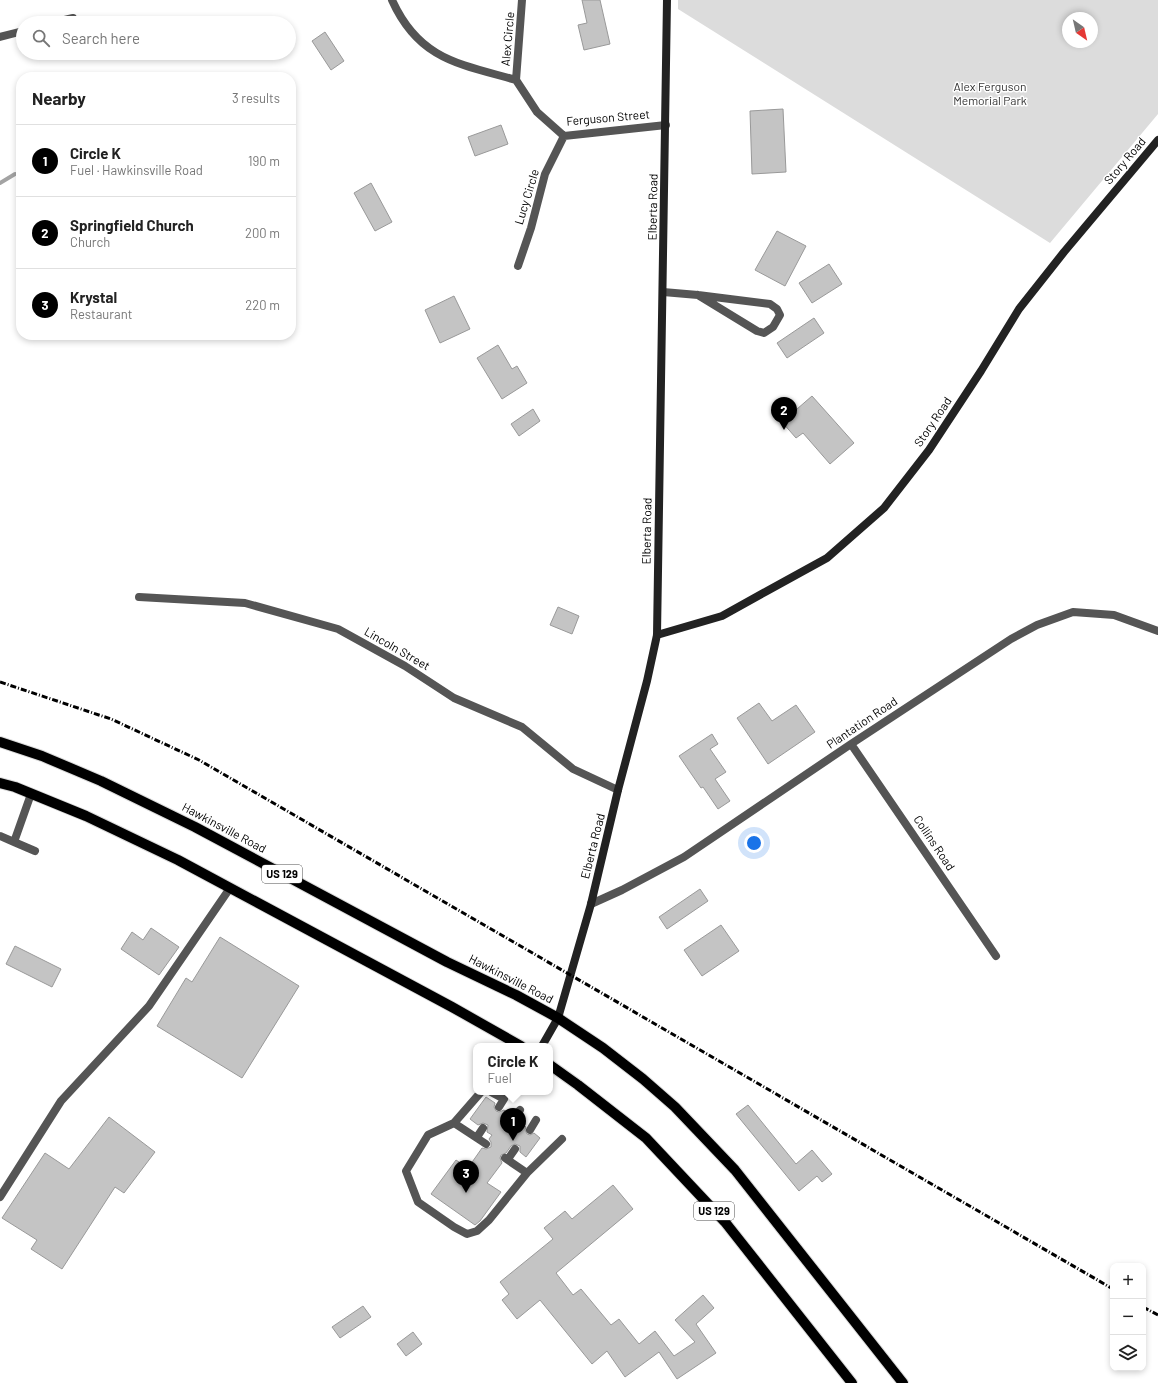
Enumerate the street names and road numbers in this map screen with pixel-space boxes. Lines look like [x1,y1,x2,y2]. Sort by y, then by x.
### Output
street label: Alex Circle [498,11,516,67]
street label: Ferguson Street [566,106,650,128]
street label: Story Road [1101,134,1148,187]
street label: Lucy Circle [511,167,541,226]
street label: Elberta Road [644,173,660,241]
street label: Story Road [910,394,954,449]
street label: Elberta Road [638,497,654,565]
street label: Lincoln Street [362,624,433,673]
street label: Plantation Road [823,693,899,751]
street label: Hawkinsville Road [180,799,269,855]
street label: Elberta Road [577,812,607,880]
street label: Collins Road [911,812,958,873]
road number: US 129 [262,865,302,883]
street label: Hawkinsville Road [467,951,556,1005]
road number: US 129 [694,1202,734,1220]

